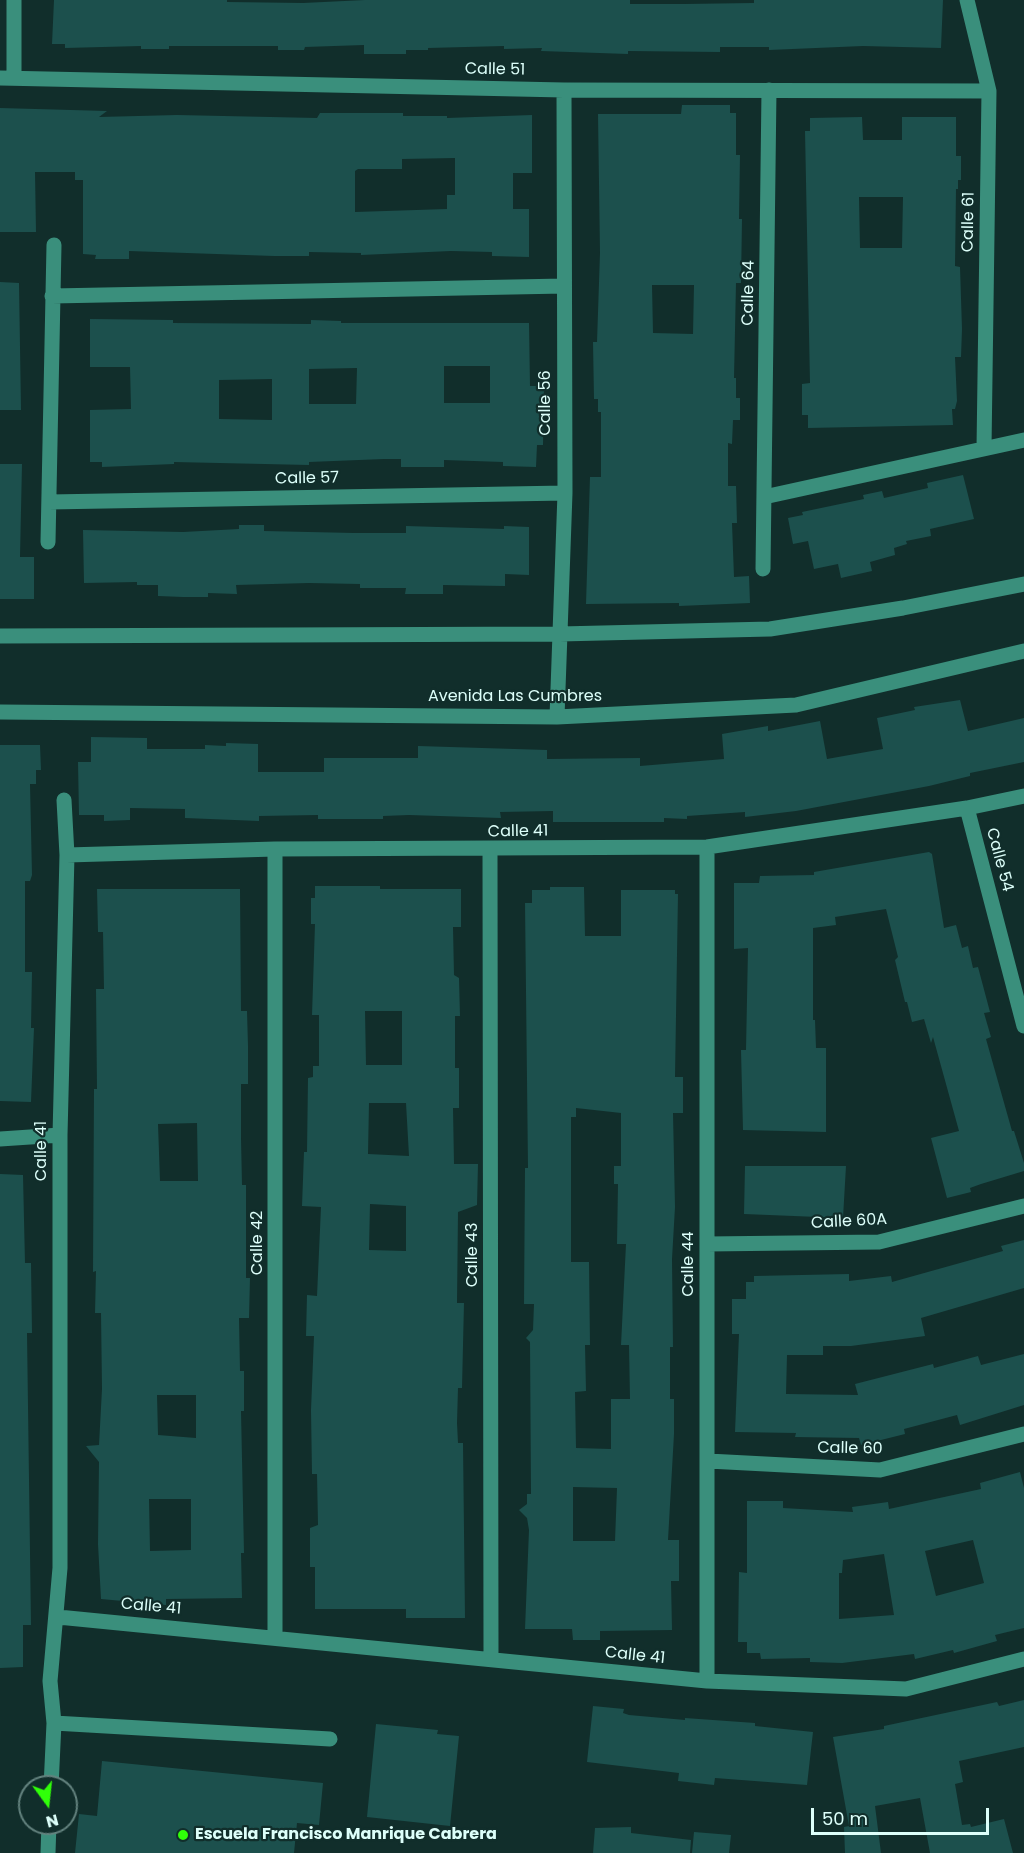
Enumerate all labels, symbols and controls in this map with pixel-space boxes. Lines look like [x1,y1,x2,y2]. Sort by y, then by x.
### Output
street label: Calle 51 [465,60,525,80]
street label: Calle 61 [959,192,979,252]
street label: Calle 64 [739,260,759,326]
street label: Calle 56 [536,370,556,436]
street label: Calle 57 [275,469,339,489]
street label: Avenida Las Cumbres [428,687,602,707]
street label: Calle 41 [488,822,548,842]
street label: Calle 54 [981,826,1017,894]
street label: Calle 41 [32,1121,52,1181]
street label: Calle 60A [810,1210,888,1234]
street label: Calle 42 [248,1211,268,1275]
street label: Calle 43 [463,1223,483,1287]
street label: Calle 44 [679,1231,699,1297]
street label: Calle 60 [817,1439,883,1459]
street label: Calle 41 [120,1595,182,1619]
street label: Calle 41 [604,1643,666,1669]
north arrow [18,1775,78,1835]
scale bar [814,1796,992,1834]
text: 50 m [822,1806,868,1831]
text: N [43,1808,61,1834]
place label: Escuela Francisco Manrique Cabrera [195,1825,497,1845]
marker: Escuela Francisco Manrique Cabrera [176,1828,190,1842]

